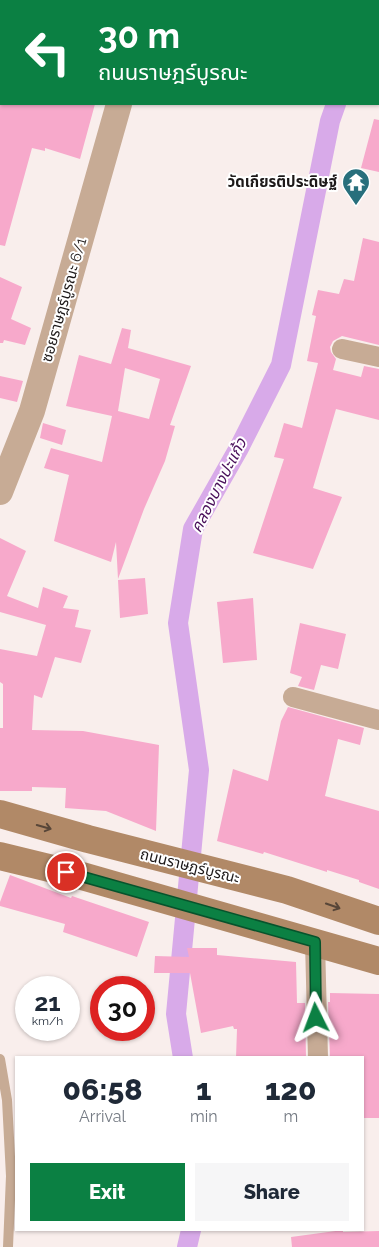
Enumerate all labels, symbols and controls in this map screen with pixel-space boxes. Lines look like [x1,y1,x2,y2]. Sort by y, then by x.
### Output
text: 30 m [98,15,180,56]
icon: left [15,20,80,85]
text: ถนนราษฎร์บูรณะ [98,59,247,85]
temple icon: วัดเกียรติประดิษฐ์ [341,167,371,206]
place label: วัดเกียรติประดิษฐ์ [228,173,337,191]
street label: ซอยราษฎร์บูรณะ 6/1 [38,235,91,364]
water label: คลองบางปะแก้ว [187,434,251,535]
one-way arrow [36,822,52,832]
street label: ถนนราษฎร์บูรณะ [138,845,242,887]
pin [45,851,87,893]
icon: arrive [52,858,80,886]
one-way arrow [325,902,340,911]
speed limit sign: 30 [90,976,155,1041]
text: 21 [34,987,61,1017]
position arrow [289,991,341,1043]
text: km/h [32,1014,63,1028]
text: 06:58 [63,1072,142,1107]
text: 1 [196,1072,212,1107]
text: 120 [265,1072,316,1107]
text: Arrival [79,1107,126,1126]
text: min [190,1107,218,1126]
text: m [283,1107,298,1126]
button: Exit [30,1163,185,1221]
button: Share [195,1163,349,1221]

